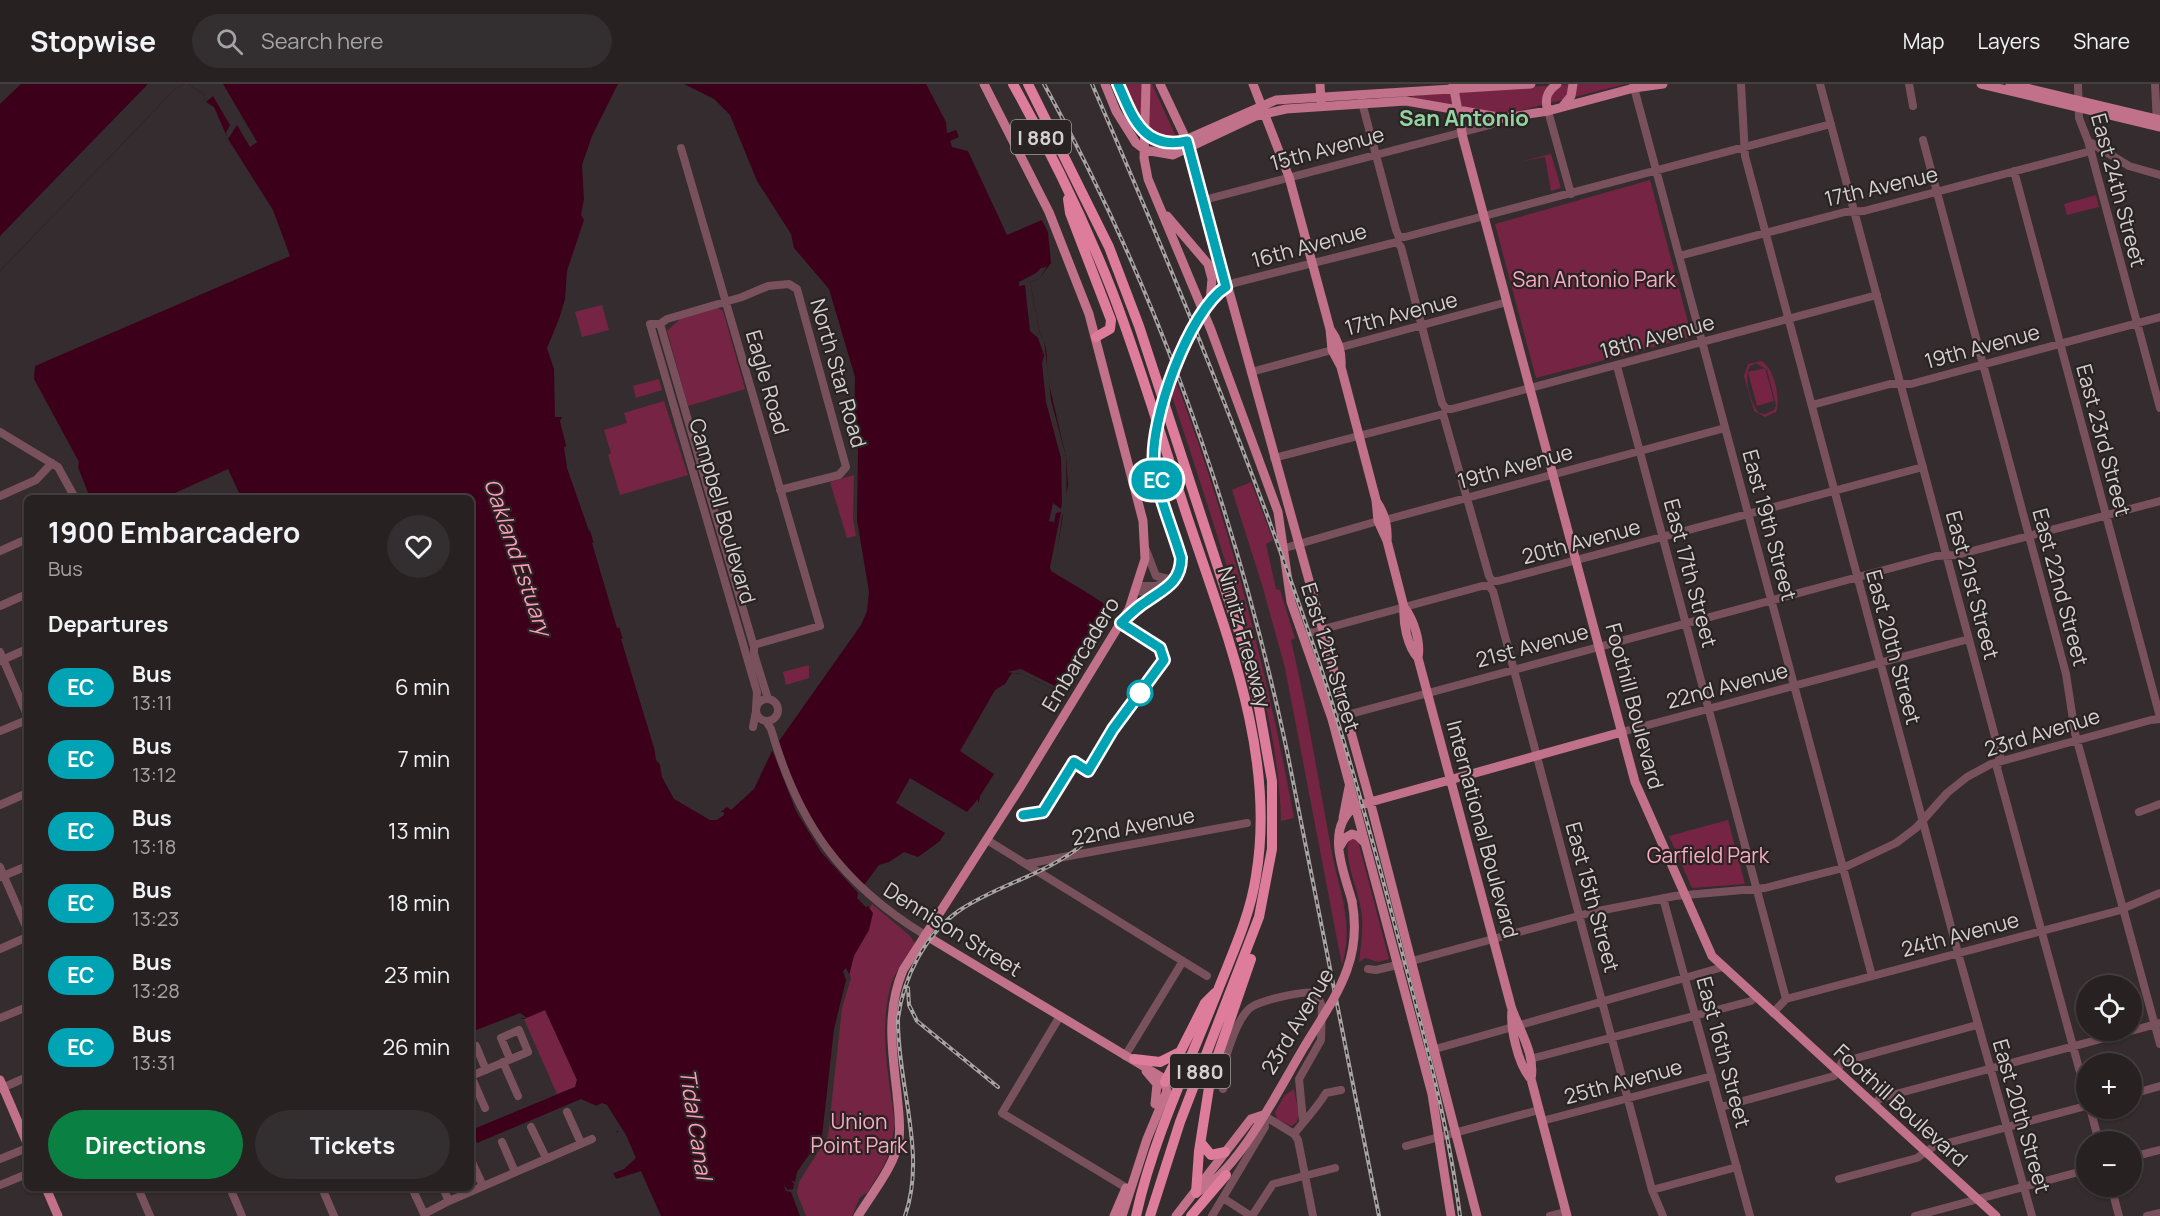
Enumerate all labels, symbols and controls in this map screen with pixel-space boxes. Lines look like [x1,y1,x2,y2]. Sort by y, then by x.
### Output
search box [192,14,612,68]
text: Stopwise [30,22,156,60]
icon: search [213,25,246,58]
text: Search here [261,26,383,56]
text: Map [1903,27,1944,55]
text: Layers [1977,27,2040,55]
text: Share [2073,27,2130,55]
district label: San Antonio [1399,103,1529,133]
street label: East 24th Street [2085,110,2153,270]
street label: 15th Avenue [1267,119,1387,177]
road number: I 880 [1011,120,1071,154]
street label: 17th Avenue [1821,159,1941,213]
street label: 16th Avenue [1248,216,1370,274]
park label: San Antonio Park [1512,265,1676,293]
street label: 17th Avenue [1341,285,1461,341]
street label: North Star Road [804,295,874,451]
street label: 18th Avenue [1597,307,1717,365]
street label: 19th Avenue [1921,317,2043,375]
street label: Eagle Road [740,327,796,437]
street label: East 23rd Street [2070,361,2138,519]
street label: Campbell Boulevard [683,415,763,607]
street label: 19th Avenue [1454,437,1576,495]
street label: East 19th Street [1736,446,1804,604]
line badge: EC [1130,460,1184,500]
text: EC [1143,466,1171,494]
water label: Oakland Estuary [477,474,560,643]
street label: East 17th Street [1658,496,1724,650]
street label: East 22nd Street [2027,505,2095,669]
street label: East 21st Street [1940,508,2006,662]
street label: 20th Avenue [1519,512,1643,570]
text: 1900 Embarcadero [48,513,300,551]
button: heart [387,515,450,578]
text: Bus [48,555,83,582]
street label: Nimitz Freeway [1212,563,1278,711]
street label: East 20th Street [1860,567,1928,727]
street label: East 12th Street [1295,579,1367,735]
street label: Embarcadero [1035,592,1125,716]
text: Departures [48,609,168,639]
street label: 21st Avenue [1472,617,1592,673]
street label: Foothill Boulevard [1599,620,1671,792]
street label: 22nd Avenue [1663,655,1791,715]
text: Bus [132,659,172,689]
text: 6 min [395,672,450,702]
text: EC [67,673,95,701]
unlabelled marker [1127,680,1153,706]
text: 13:11 [132,689,172,716]
street label: 23rd Avenue [1981,701,2103,763]
street label: International Boulevard [1440,717,1526,941]
text: Bus [132,731,172,761]
text: 7 min [398,744,450,774]
text: EC [67,745,95,773]
text: 13:12 [132,761,176,788]
street label: 22nd Avenue [1069,800,1197,852]
text: Bus [132,803,172,833]
text: 13 min [388,816,450,846]
text: EC [67,817,95,845]
street label: East 15th Street [1560,819,1626,975]
text: 13:18 [132,833,176,860]
park label: Garfield Park [1647,841,1770,869]
text: Bus [132,875,172,905]
street label: Dennison Street [879,875,1027,983]
text: 18 min [387,888,450,918]
text: EC [67,889,95,917]
text: 13:23 [132,905,179,932]
street label: 24th Avenue [1898,905,2022,963]
text: Bus [132,947,172,977]
text: 23 min [384,960,450,990]
text: EC [67,961,95,989]
street label: 23rd Avenue [1254,963,1340,1079]
street label: East 16th Street [1690,973,1758,1131]
map controls [2076,975,2142,1197]
button: locate [2076,975,2142,1041]
text: 13:28 [132,977,180,1004]
text: Bus [132,1019,172,1049]
text: 26 min [383,1032,450,1062]
text: EC [67,1033,95,1061]
street label: East 20th Street [1987,1036,2057,1196]
street label: Foothill Boulevard [1828,1037,1974,1173]
text: 13:31 [132,1049,176,1076]
street label: 25th Avenue [1561,1052,1685,1110]
button: + [2076,1053,2142,1119]
road number: I 880 [1170,1054,1230,1088]
water label: Tidal Canal [672,1067,720,1184]
park label: Union Point Park [811,1107,908,1159]
button: Directions [48,1110,243,1179]
button: Tickets [255,1110,450,1179]
button: − [2076,1131,2142,1197]

